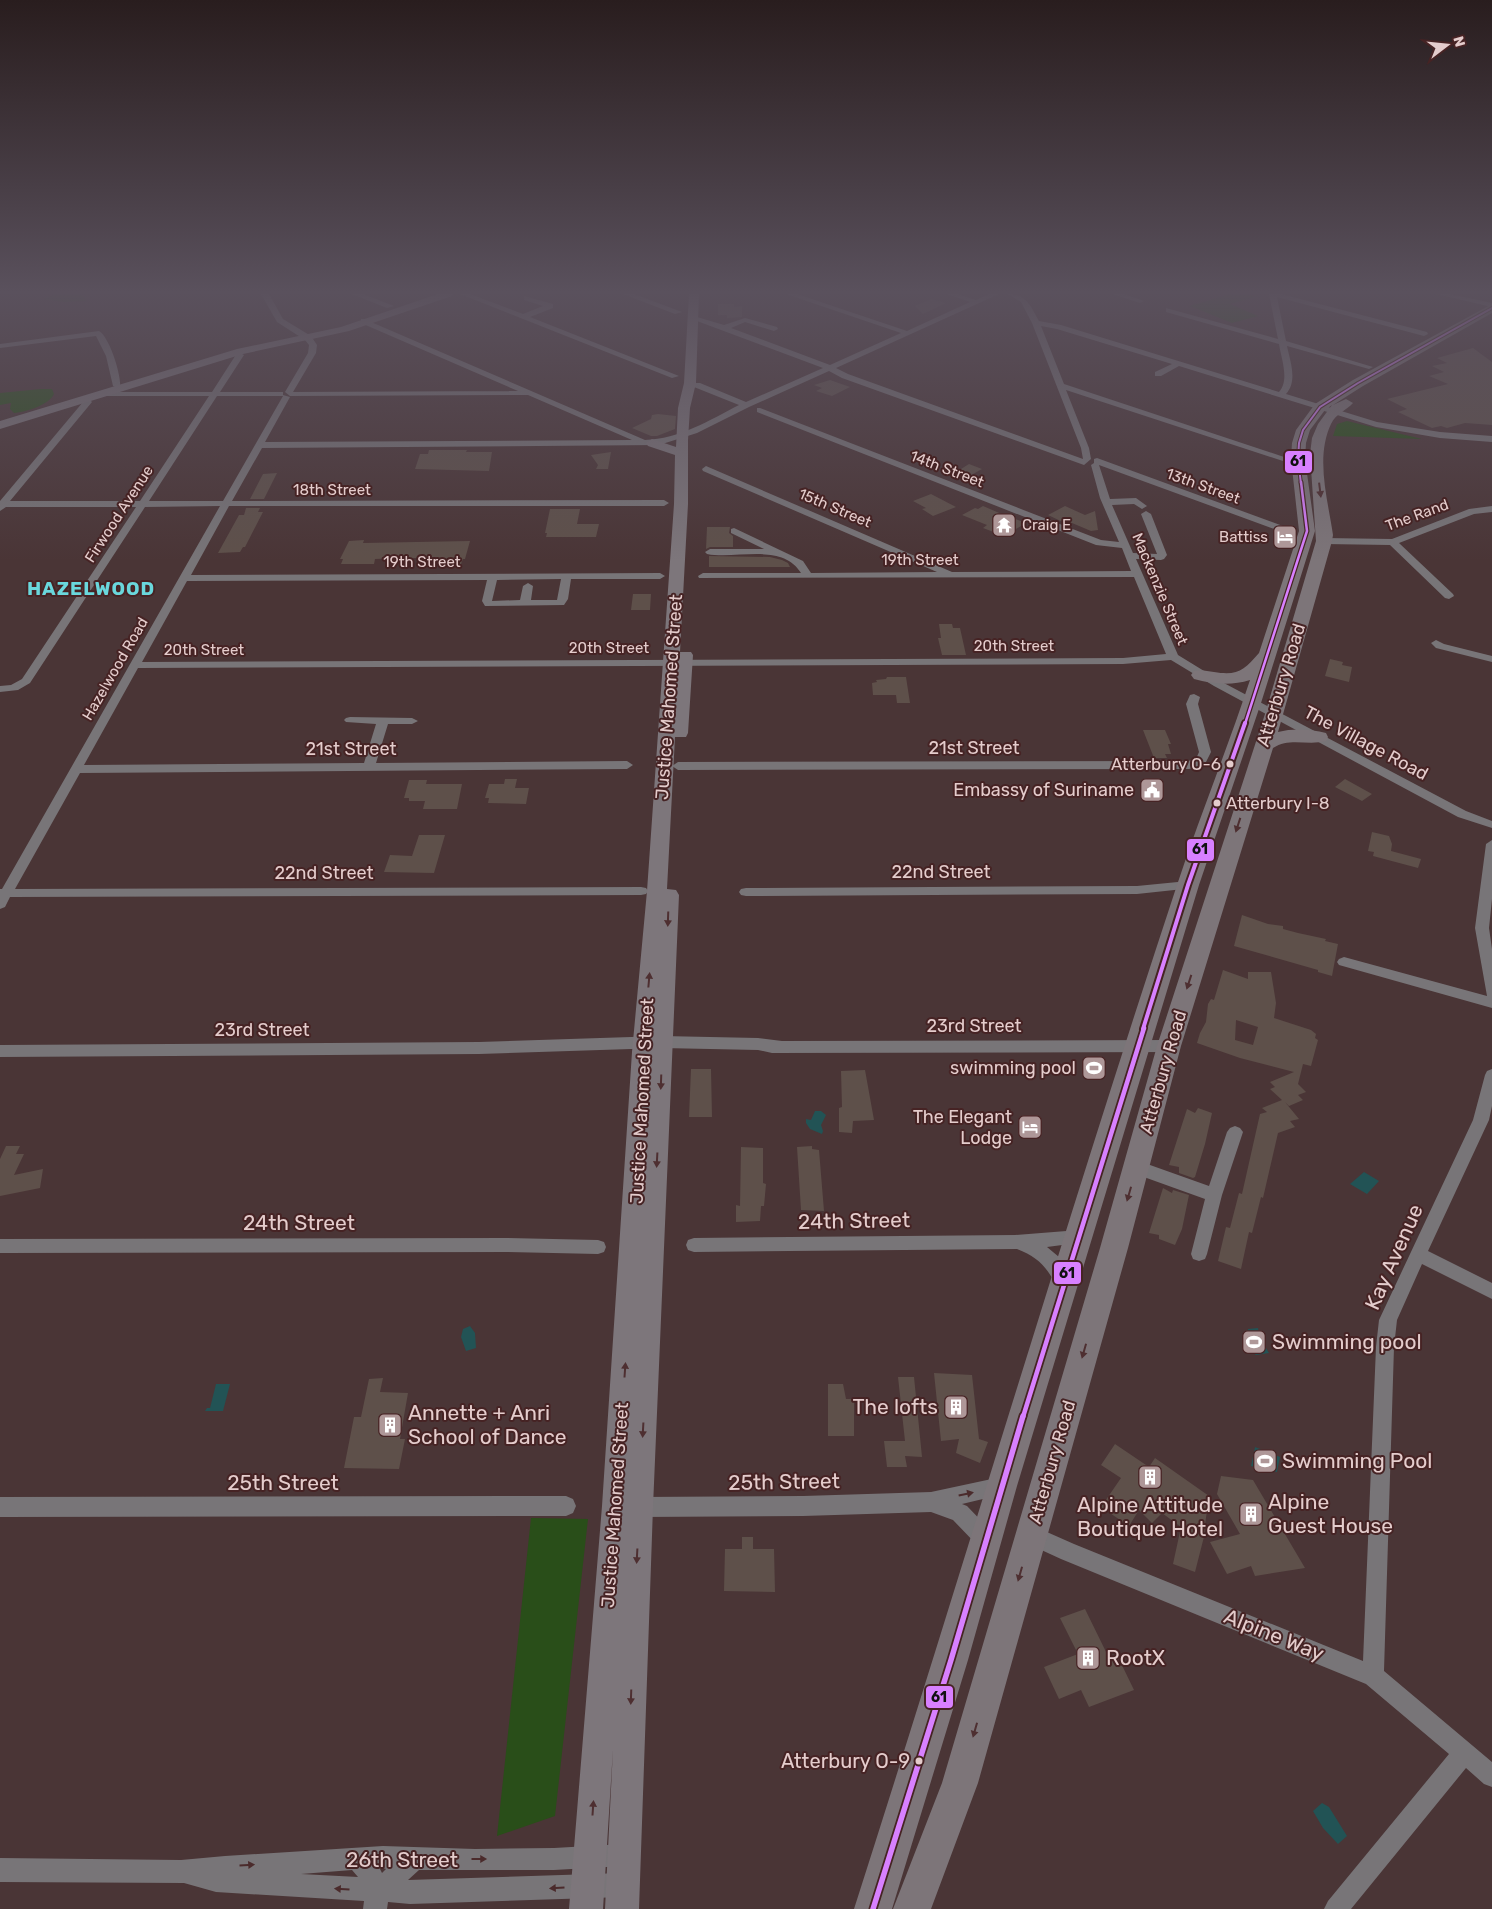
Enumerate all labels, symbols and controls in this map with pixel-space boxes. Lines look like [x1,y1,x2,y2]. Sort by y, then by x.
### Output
north arrow [1422,20,1472,70]
text: N [1449,34,1469,49]
street label: 14th Street [907,447,987,491]
line badge: 61 [1284,450,1313,474]
text: 61 [1290,453,1306,470]
street label: Firwood Avenue [81,462,157,566]
street label: 13th Street [1164,464,1243,508]
street label: 18th Street [293,481,371,499]
one-way arrow [1316,483,1324,499]
street label: 15th Street [796,485,874,531]
street label: The Rand [1383,495,1451,535]
temple icon: Craig E [991,512,1017,538]
place label: Craig E [1022,516,1071,534]
hotel icon: Battiss [1272,524,1298,550]
place label: Battiss [1219,528,1268,546]
street label: Mackenzie Street [1128,530,1192,648]
street label: 19th Street [881,551,959,569]
street label: 19th Street [383,553,461,571]
district label: HAZELWOOD [27,577,155,600]
street label: Justice Mahomed Street [651,594,687,800]
street label: Hazelwood Road [78,614,152,724]
street label: Atterbury Road [1252,621,1310,749]
street label: 20th Street [974,637,1054,655]
street label: 20th Street [569,639,649,657]
street label: 20th Street [164,641,244,659]
street label: The Village Road [1300,701,1432,785]
street label: 21st Street [929,737,1019,759]
street label: 21st Street [306,738,396,760]
place label: Atterbury O-6 [1111,754,1221,774]
marker: Atterbury O-6 [1225,759,1235,769]
public building icon: Embassy of Suriname [1139,777,1165,803]
place label: Embassy of Suriname [953,779,1134,801]
place label: Atterbury I-8 [1226,793,1330,813]
marker: Atterbury I-8 [1212,798,1222,808]
one-way arrow [1234,818,1242,833]
line badge: 61 [1186,838,1215,862]
text: 61 [1192,841,1208,858]
street label: 22nd Street [891,861,991,883]
street label: 22nd Street [274,862,374,884]
one-way arrow [664,912,672,928]
one-way arrow [646,971,654,987]
one-way arrow [1185,974,1193,989]
street label: Justice Mahomed Street [626,998,658,1204]
street label: Atterbury Road [1135,1008,1191,1136]
street label: 23rd Street [926,1015,1022,1037]
street label: 23rd Street [214,1019,310,1041]
sports icon: swimming pool [1081,1055,1107,1081]
place label: swimming pool [950,1057,1076,1079]
one-way arrow [656,1074,664,1090]
place label: The Elegant Lodge [913,1106,1012,1149]
hotel icon: The Elegant Lodge [1017,1114,1043,1140]
one-way arrow [653,1153,661,1169]
one-way arrow [1124,1187,1132,1202]
street label: Kay Avenue [1359,1200,1428,1314]
street label: 24th Street [798,1207,910,1234]
street label: 24th Street [243,1210,355,1235]
line badge: 61 [1053,1261,1082,1285]
text: 61 [1059,1265,1075,1282]
sports icon: Swimming pool [1241,1329,1267,1355]
place label: Swimming pool [1272,1329,1422,1354]
one-way arrow [1079,1343,1087,1358]
one-way arrow [622,1362,630,1378]
place label: The lofts [853,1394,938,1419]
building icon: The lofts [943,1394,969,1420]
street label: Atterbury Road [1024,1398,1080,1526]
place label: Annette + Anri School of Dance [408,1400,567,1449]
street label: Justice Mahomed Street [597,1402,633,1608]
building icon: Annette + Anri School of Dance [377,1412,403,1438]
one-way arrow [639,1422,647,1438]
sports icon: Swimming Pool [1252,1448,1278,1474]
place label: Swimming Pool [1282,1448,1432,1473]
building icon: Alpine Attitude Boutique Hotel [1137,1464,1163,1490]
street label: 25th Street [728,1468,840,1495]
street label: 25th Street [227,1470,339,1495]
place label: Alpine Guest House [1268,1489,1393,1538]
one-way arrow [958,1490,974,1498]
place label: Alpine Attitude Boutique Hotel [1077,1492,1223,1541]
building icon: Alpine Guest House [1238,1501,1264,1527]
one-way arrow [632,1548,640,1564]
one-way arrow [1015,1567,1023,1582]
street label: Alpine Way [1221,1603,1328,1666]
building icon: RootX [1075,1645,1101,1671]
place label: RootX [1106,1645,1165,1670]
line badge: 61 [925,1685,954,1709]
one-way arrow [626,1689,634,1705]
text: 61 [931,1689,947,1706]
one-way arrow [971,1723,979,1738]
place label: Atterbury O-9 [781,1749,910,1773]
marker: Atterbury O-9 [914,1756,924,1766]
one-way arrow [589,1800,597,1816]
street label: 26th Street [346,1847,458,1872]
one-way arrow [471,1856,487,1864]
one-way arrow [239,1861,255,1869]
one-way arrow [334,1885,350,1893]
one-way arrow [549,1885,565,1893]

